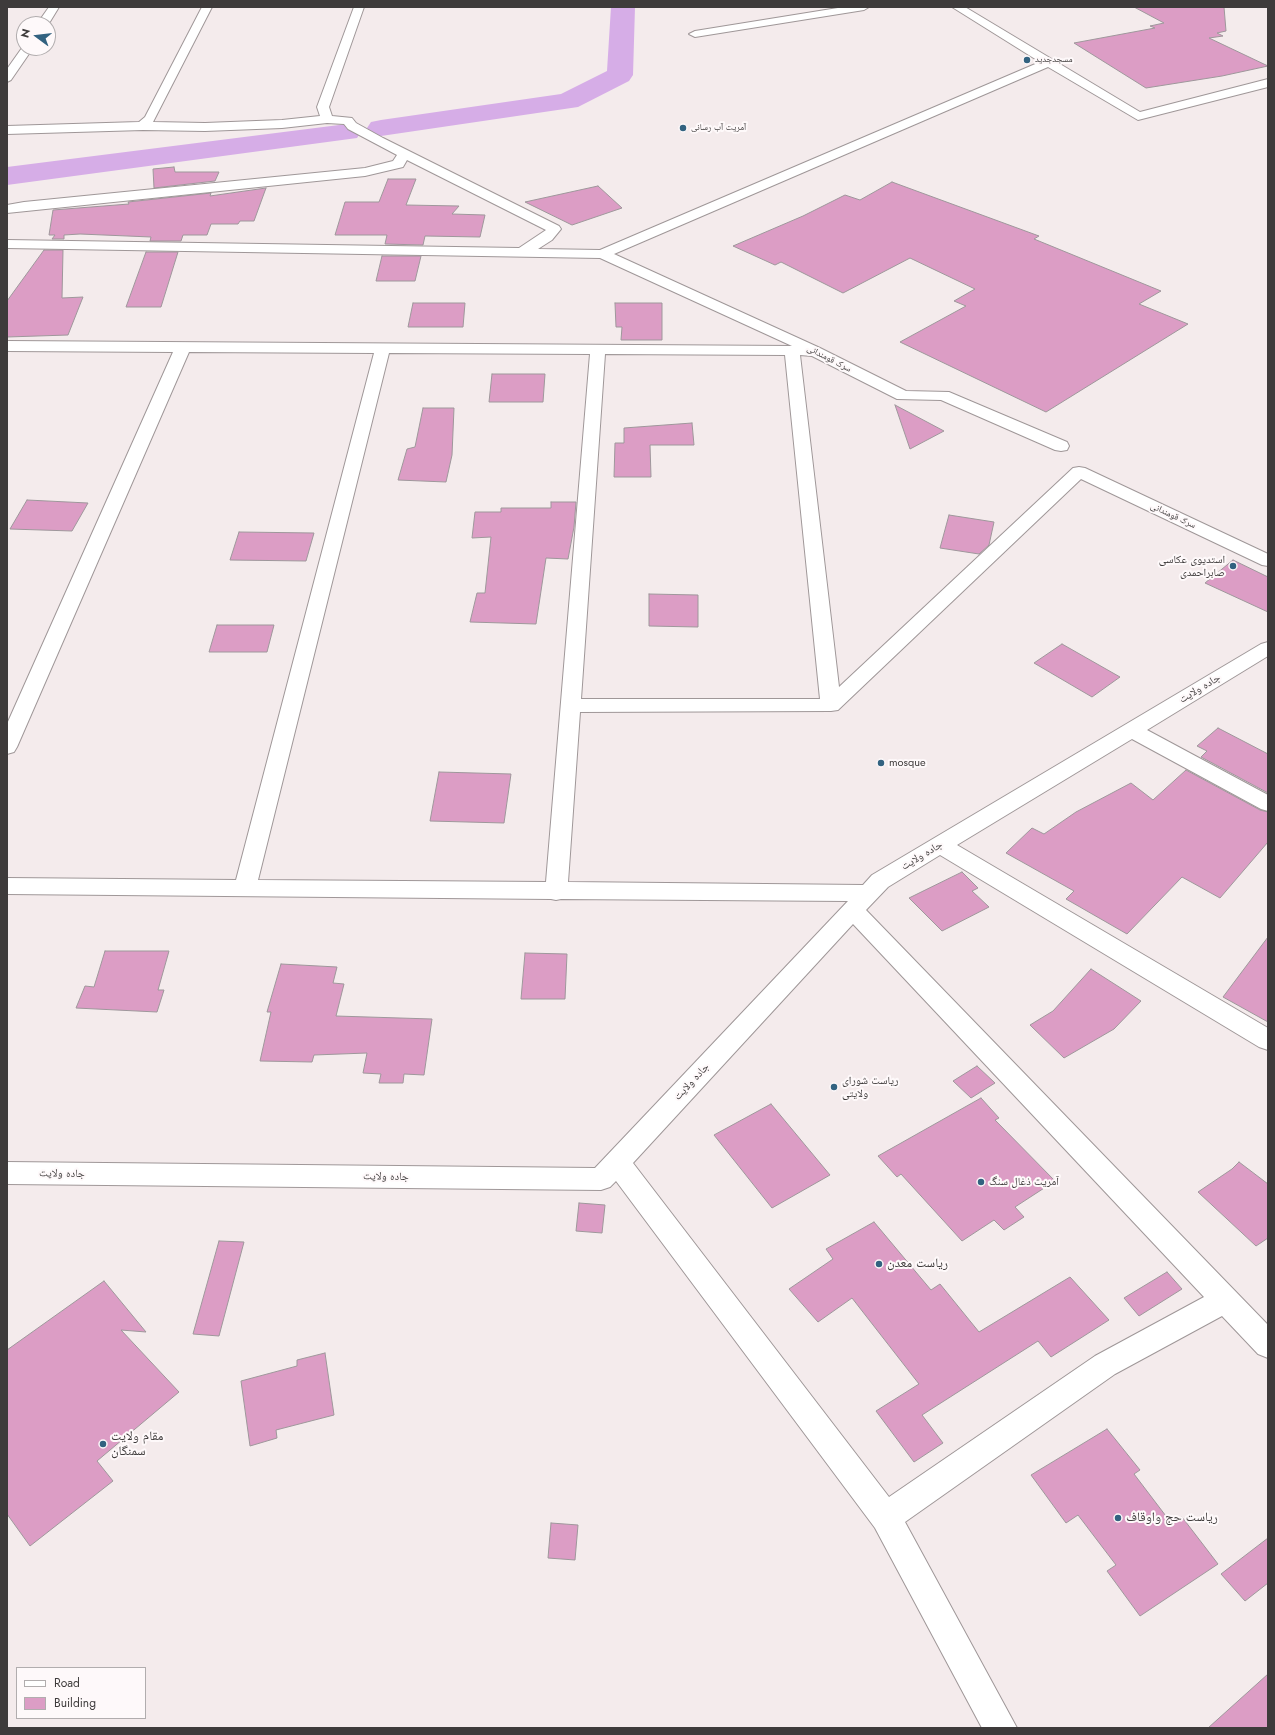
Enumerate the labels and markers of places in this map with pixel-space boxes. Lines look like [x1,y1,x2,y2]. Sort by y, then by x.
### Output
marker: مسجدجدید [1022,55,1032,65]
place label: مسجدجدید [1035,55,1073,65]
marker: آمریت آب رسانی [678,123,688,133]
place label: آمریت آب رسانی [691,123,746,133]
place label: استدیوی عکاسی صابراحمدی [1159,553,1225,579]
marker: استدیوی عکاسی صابراحمدی [1228,561,1238,571]
place label: mosque [889,756,926,770]
marker: mosque [876,758,886,768]
place label: ریاست شورای ولایتی [842,1074,898,1100]
marker: ریاست شورای ولایتی [829,1082,839,1092]
place label: آمریت ذغال سنگ [989,1175,1059,1189]
marker: آمریت ذغال سنگ [976,1177,986,1187]
place label: ریاست معدن [887,1256,948,1272]
marker: ریاست معدن [874,1259,884,1269]
place label: مقام ولایت سمنگان [111,1429,163,1460]
marker: مقام ولایت سمنگان [98,1439,108,1449]
place label: ریاست حج واوقاف [1126,1510,1218,1526]
marker: ریاست حج واوقاف [1113,1513,1123,1523]

